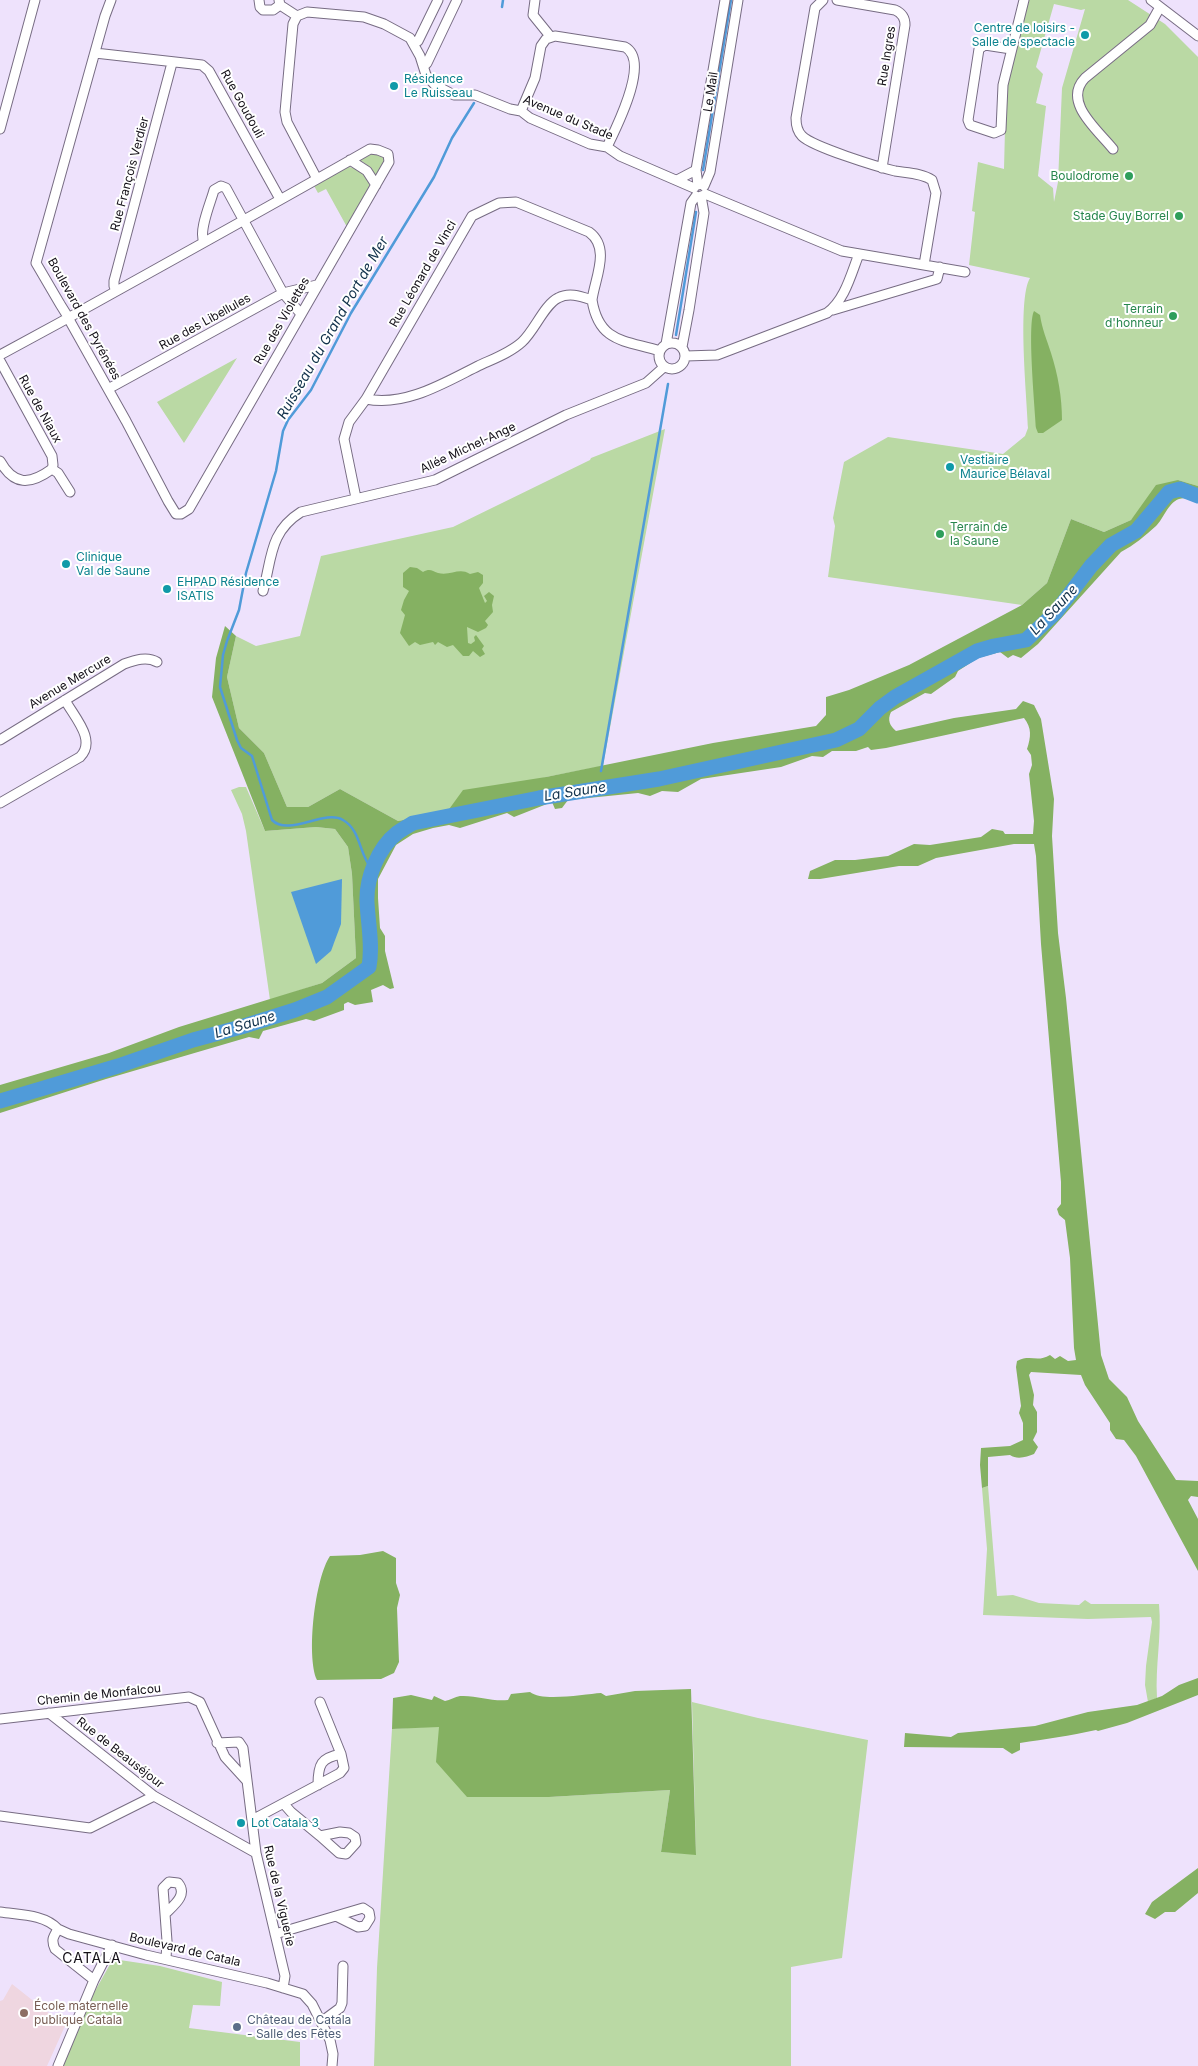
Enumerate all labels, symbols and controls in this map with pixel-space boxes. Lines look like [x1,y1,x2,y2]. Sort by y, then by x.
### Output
place label: Centre de loisirs - Salle de spectacle [972,21,1075,49]
street label: Rue Ingres [875,25,899,87]
marker: Centre de loisirs - Salle de spectacle [1079,29,1091,41]
street label: Rue Goudouli [217,67,267,141]
street label: Le Mail [701,71,721,113]
place label: Résidence Le Ruisseau [404,72,472,100]
marker: Résidence Le Ruisseau [388,80,400,92]
street label: Avenue du Stade [521,93,615,143]
street label: Rue François Verdier [108,115,152,233]
place label: Boulodrome [1050,169,1119,183]
marker: Boulodrome [1123,170,1135,182]
place label: Stade Guy Borrel [1073,209,1169,223]
marker: Stade Guy Borrel [1173,210,1185,222]
street label: Rue Léonard de Vinci [387,218,459,330]
water label: Ruisseau du Grand Port de Mer [274,234,392,422]
street label: Boulevard des Pyrénées [44,255,124,383]
street label: Rue des Violettes [251,275,313,367]
street label: Rue des Libellules [157,291,253,353]
place label: Terrain d'honneur [1105,302,1163,330]
marker: Terrain d'honneur [1167,310,1179,322]
street label: Rue de Niaux [15,373,65,445]
street label: Allée Michel-Ange [418,420,518,476]
place label: Vestiaire Maurice Bélaval [960,453,1050,481]
marker: Vestiaire Maurice Bélaval [944,461,956,473]
place label: Terrain de la Saune [950,520,1007,548]
marker: Terrain de la Saune [934,528,946,540]
place label: Clinique Val de Saune [76,550,150,578]
marker: Clinique Val de Saune [60,558,72,570]
place label: EHPAD Résidence ISATIS [177,575,279,603]
water label: La Saune [1026,581,1082,639]
marker: EHPAD Résidence ISATIS [161,583,173,595]
street label: Avenue Mercure [26,652,114,712]
water label: La Saune [543,779,607,805]
water label: La Saune [213,1008,277,1042]
street label: Chemin de Monfalcou [36,1681,162,1709]
street label: Rue de Beauséjour [74,1714,166,1792]
place label: Lot Catala 3 [251,1816,319,1830]
marker: Lot Catala 3 [235,1817,247,1829]
street label: Rue de la Viguerie [260,1844,298,1948]
street label: Boulevard de Catala [128,1930,242,1970]
district label: CATALA [61,1951,123,1967]
place label: École maternelle publique Catala [34,1999,128,2027]
marker: École maternelle publique Catala [18,2007,30,2019]
place label: Château de Catala - Salle des Fêtes [247,2013,351,2041]
marker: Château de Catala - Salle des Fêtes [231,2021,243,2033]

